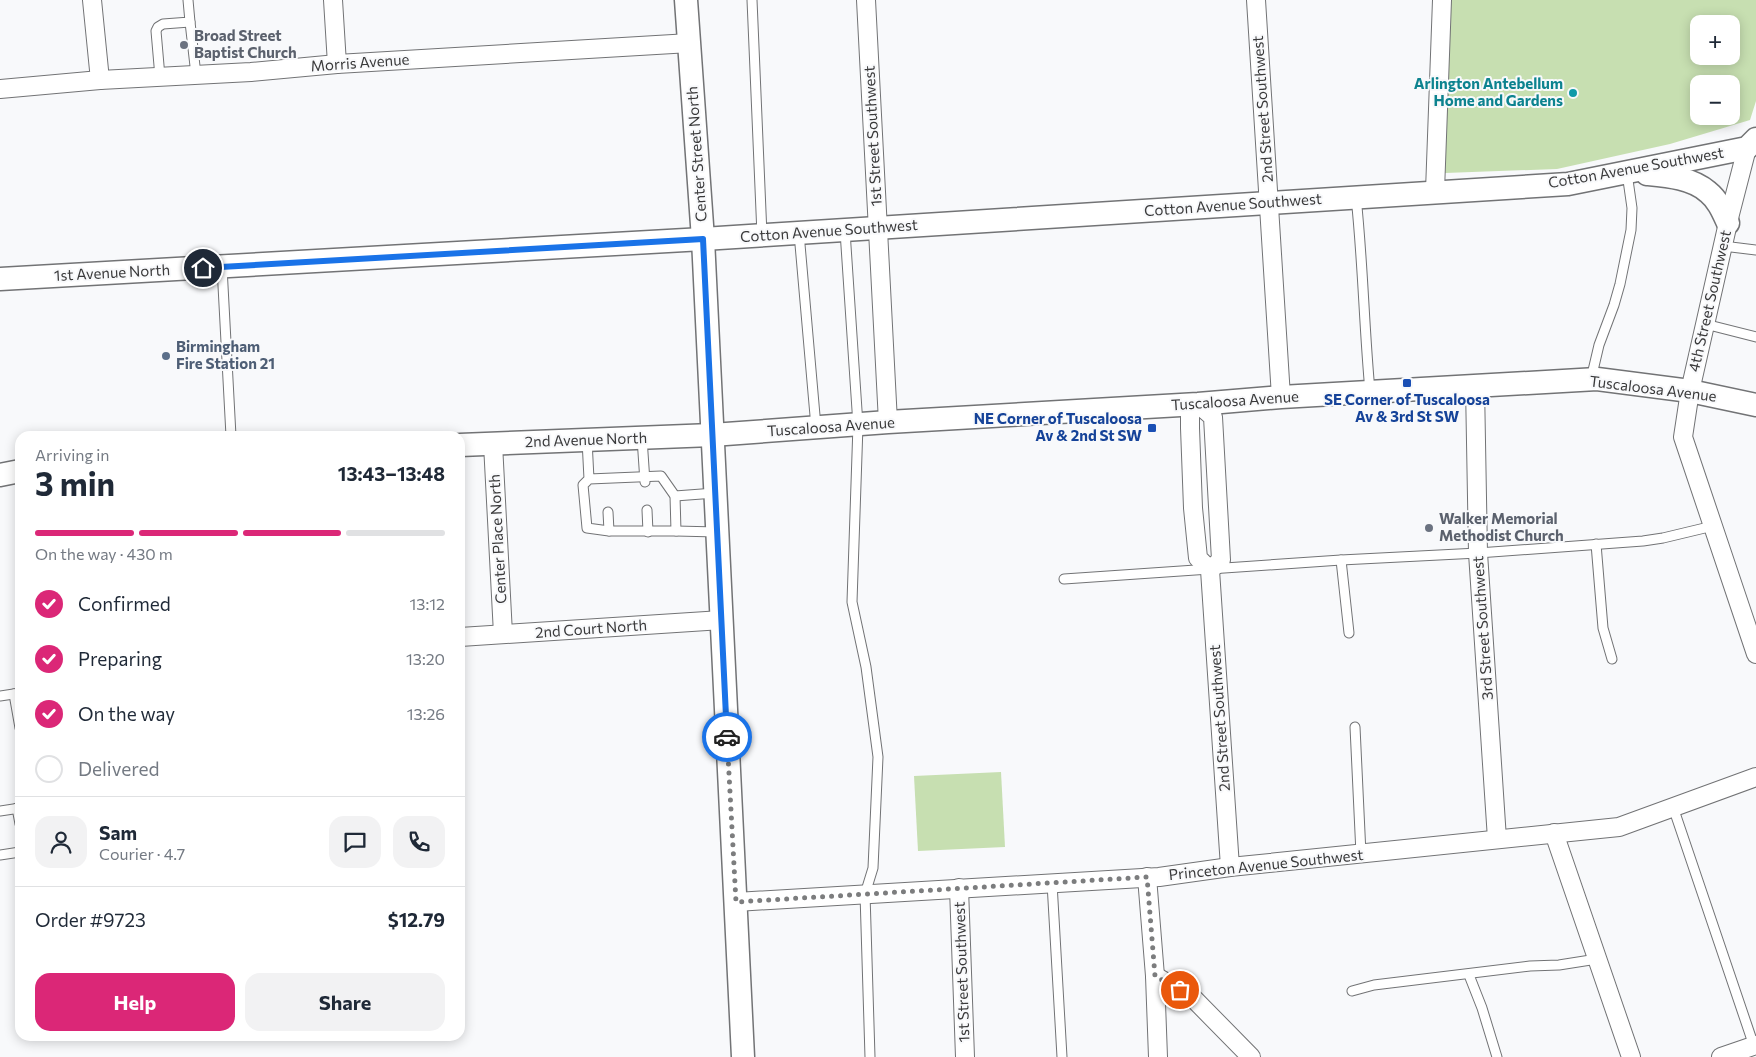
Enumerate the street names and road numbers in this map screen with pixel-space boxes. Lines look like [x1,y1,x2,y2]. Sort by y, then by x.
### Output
street label: 2nd Street Southwest [1248,35,1276,183]
street label: Morris Avenue [310,50,410,74]
street label: 1st Street Southwest [859,65,885,207]
street label: Center Street North [682,86,710,222]
street label: Cotton Avenue Southwest [1547,143,1725,191]
street label: Cotton Avenue Southwest [1144,189,1322,219]
street label: Cotton Avenue Southwest [740,215,918,245]
street label: 4th Street Southwest [1684,228,1734,374]
street label: 1st Avenue North [54,260,170,284]
street label: Tuscaloosa Avenue [1589,371,1718,405]
street label: Tuscaloosa Avenue [1170,387,1299,413]
street label: Tuscaloosa Avenue [766,413,895,439]
street label: 2nd Avenue North [525,428,647,450]
street label: Center Place North [485,474,509,604]
street label: 3rd Street Southwest [1468,555,1496,701]
street label: 2nd Court North [534,615,647,641]
street label: 2nd Street Southwest [1205,644,1233,792]
street label: Princeton Avenue Southwest [1168,845,1364,883]
street label: 1st Street Southwest [950,901,972,1043]

